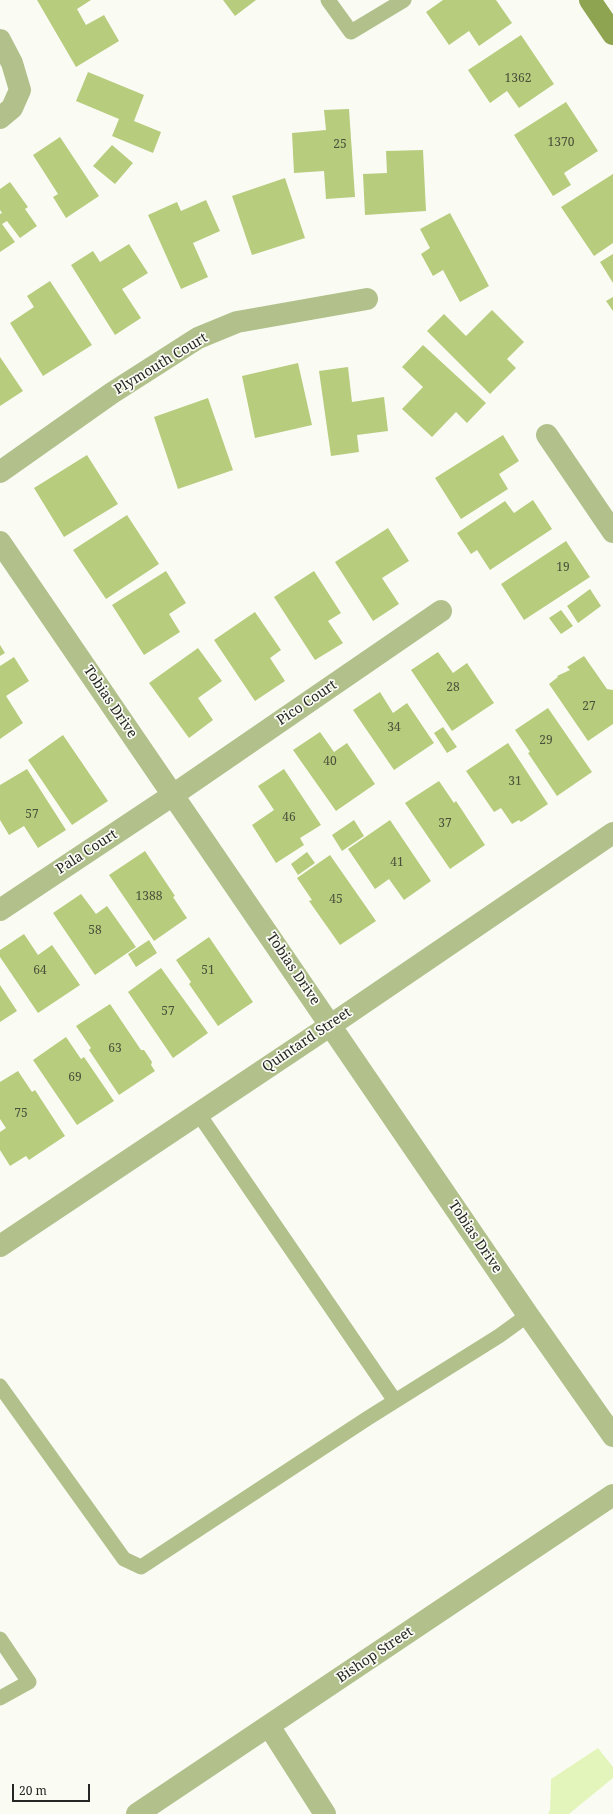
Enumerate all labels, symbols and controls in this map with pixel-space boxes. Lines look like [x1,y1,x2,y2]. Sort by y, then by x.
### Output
house number: 1362 [505,72,531,86]
house number: 1370 [548,136,574,150]
house number: 25 [333,138,347,152]
street label: Plymouth Court [111,330,211,398]
house number: 19 [556,561,570,575]
street label: Tobias Drive [80,663,140,741]
street label: Pico Court [274,677,340,729]
house number: 28 [446,681,460,695]
house number: 27 [582,700,596,714]
house number: 34 [387,721,401,735]
house number: 29 [539,734,553,748]
house number: 40 [323,755,337,769]
house number: 31 [508,775,522,789]
house number: 57 [25,808,39,822]
house number: 46 [282,811,296,825]
house number: 37 [438,817,452,831]
street label: Pala Court [53,826,121,878]
house number: 41 [390,856,404,870]
house number: 1388 [136,890,162,904]
house number: 45 [329,893,343,907]
house number: 58 [88,924,102,938]
street label: Tobias Drive [263,930,323,1008]
house number: 64 [33,964,47,978]
house number: 51 [201,964,215,978]
street label: Quintard Street [259,1004,355,1076]
house number: 57 [161,1005,175,1019]
house number: 63 [108,1042,122,1056]
house number: 69 [68,1071,82,1085]
house number: 75 [14,1107,28,1121]
street label: Tobias Drive [445,1198,505,1276]
street label: Bishop Street [334,1623,416,1687]
scale bar [14,1776,92,1802]
text: 20 m [19,1782,47,1799]

